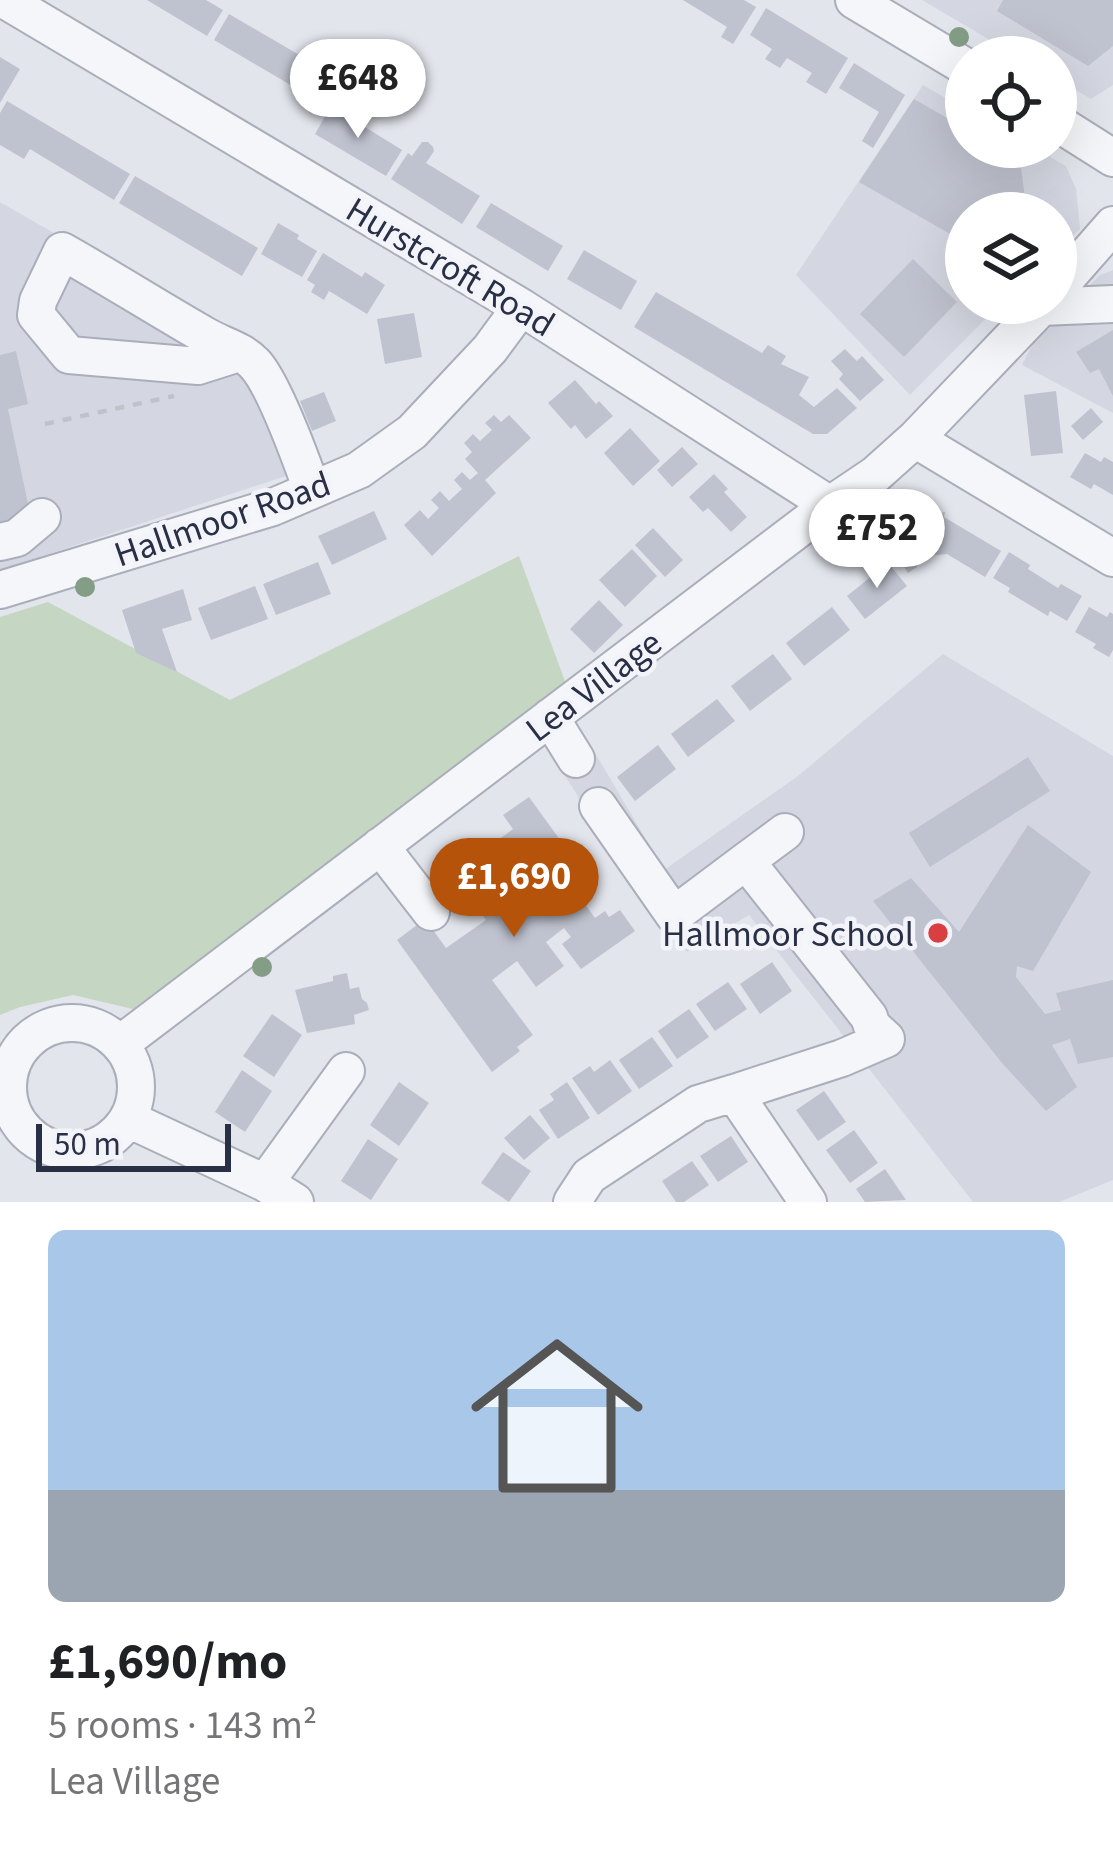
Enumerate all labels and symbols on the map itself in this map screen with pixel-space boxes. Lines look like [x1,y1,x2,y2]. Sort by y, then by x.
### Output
pin: £648 [287,39,429,141]
street label: Hurstcroft Road [336,185,564,350]
street label: Hallmoor Road [107,459,338,580]
pin: £752 [806,489,948,591]
street label: Lea Village [515,618,673,754]
pin: £1,690 [416,838,612,940]
place label: Hallmoor School [662,909,914,960]
marker: Hallmoor School [925,920,951,946]
scale bar [36,1118,231,1171]

